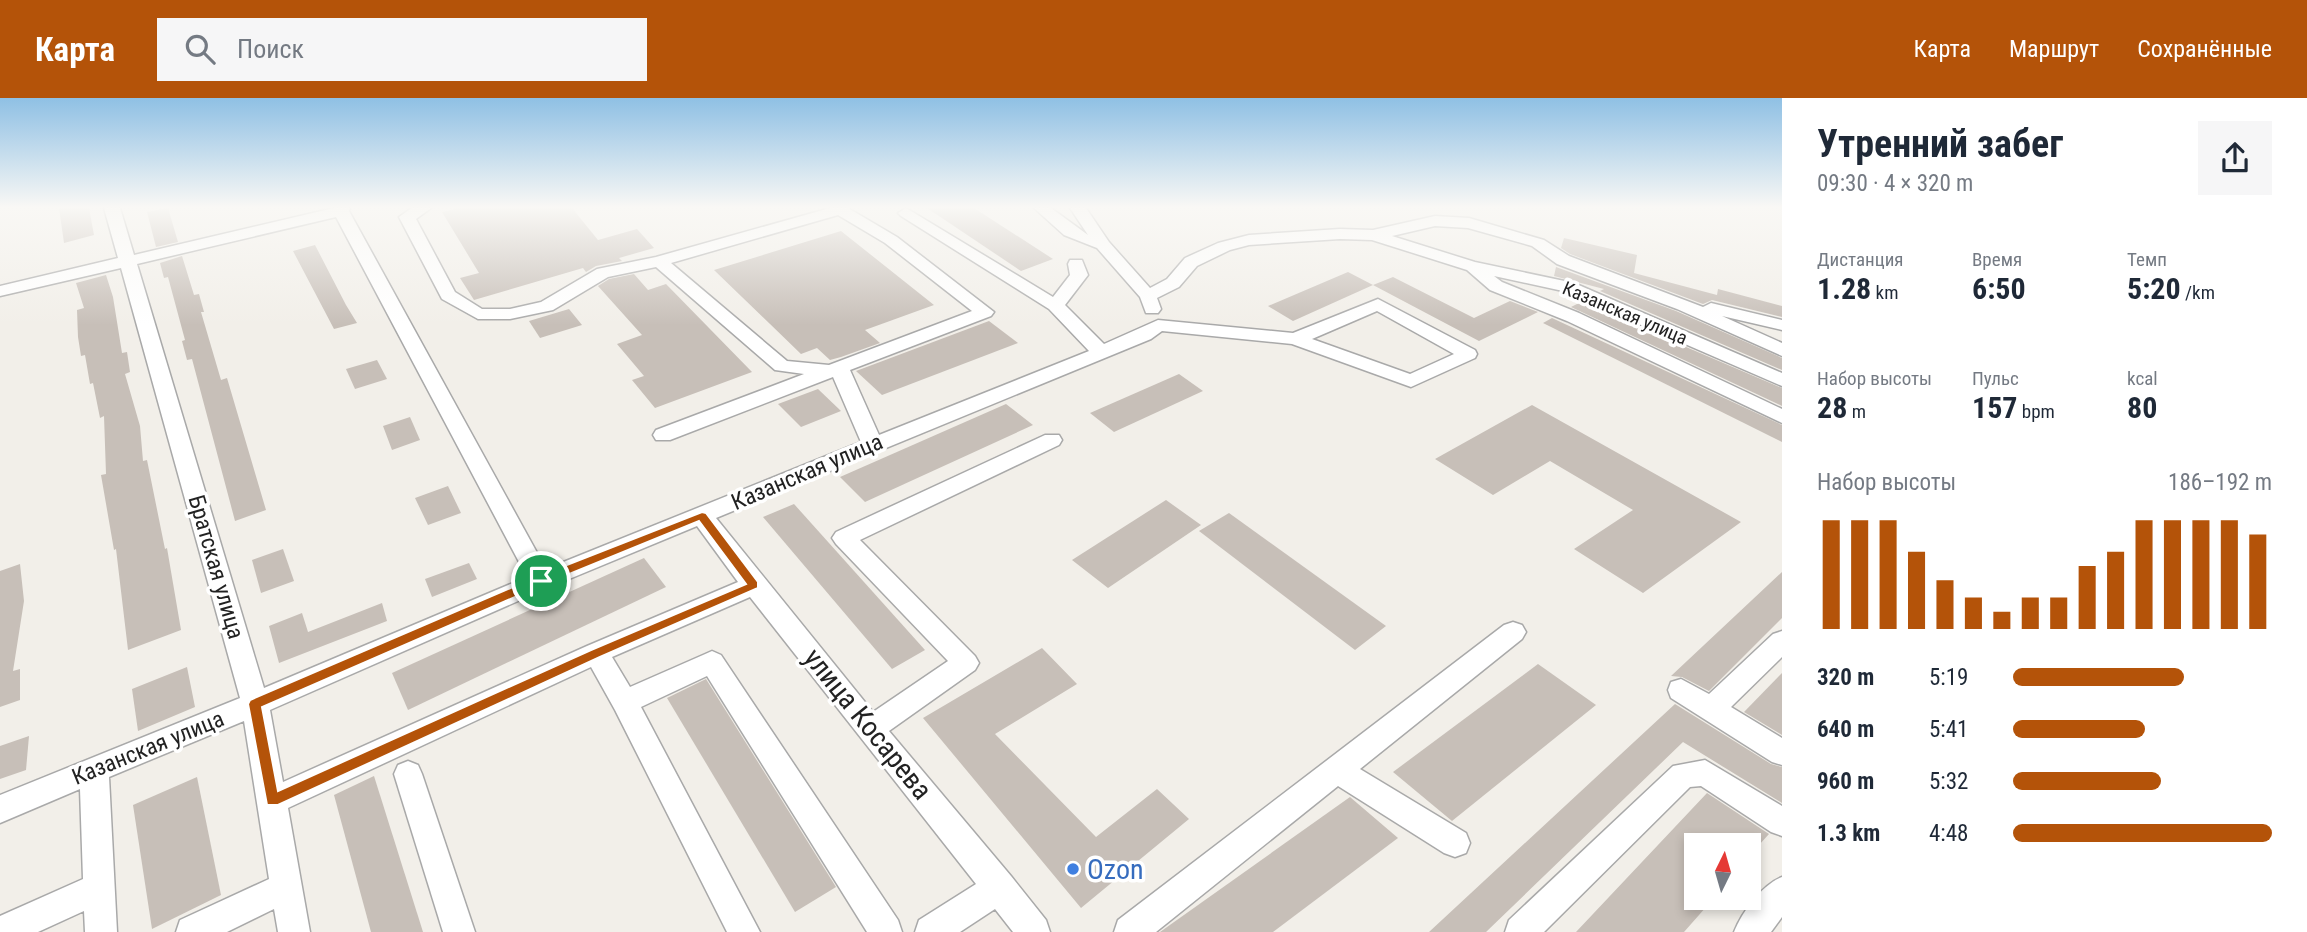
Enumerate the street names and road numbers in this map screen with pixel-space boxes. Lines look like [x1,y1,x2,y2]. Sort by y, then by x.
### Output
street label: Казанская улица [1559,276,1691,350]
street label: Казанская улица [727,428,887,516]
street label: Братская улица [183,492,249,642]
street label: улица Косарева [797,642,939,806]
street label: Казанская улица [68,705,228,791]

